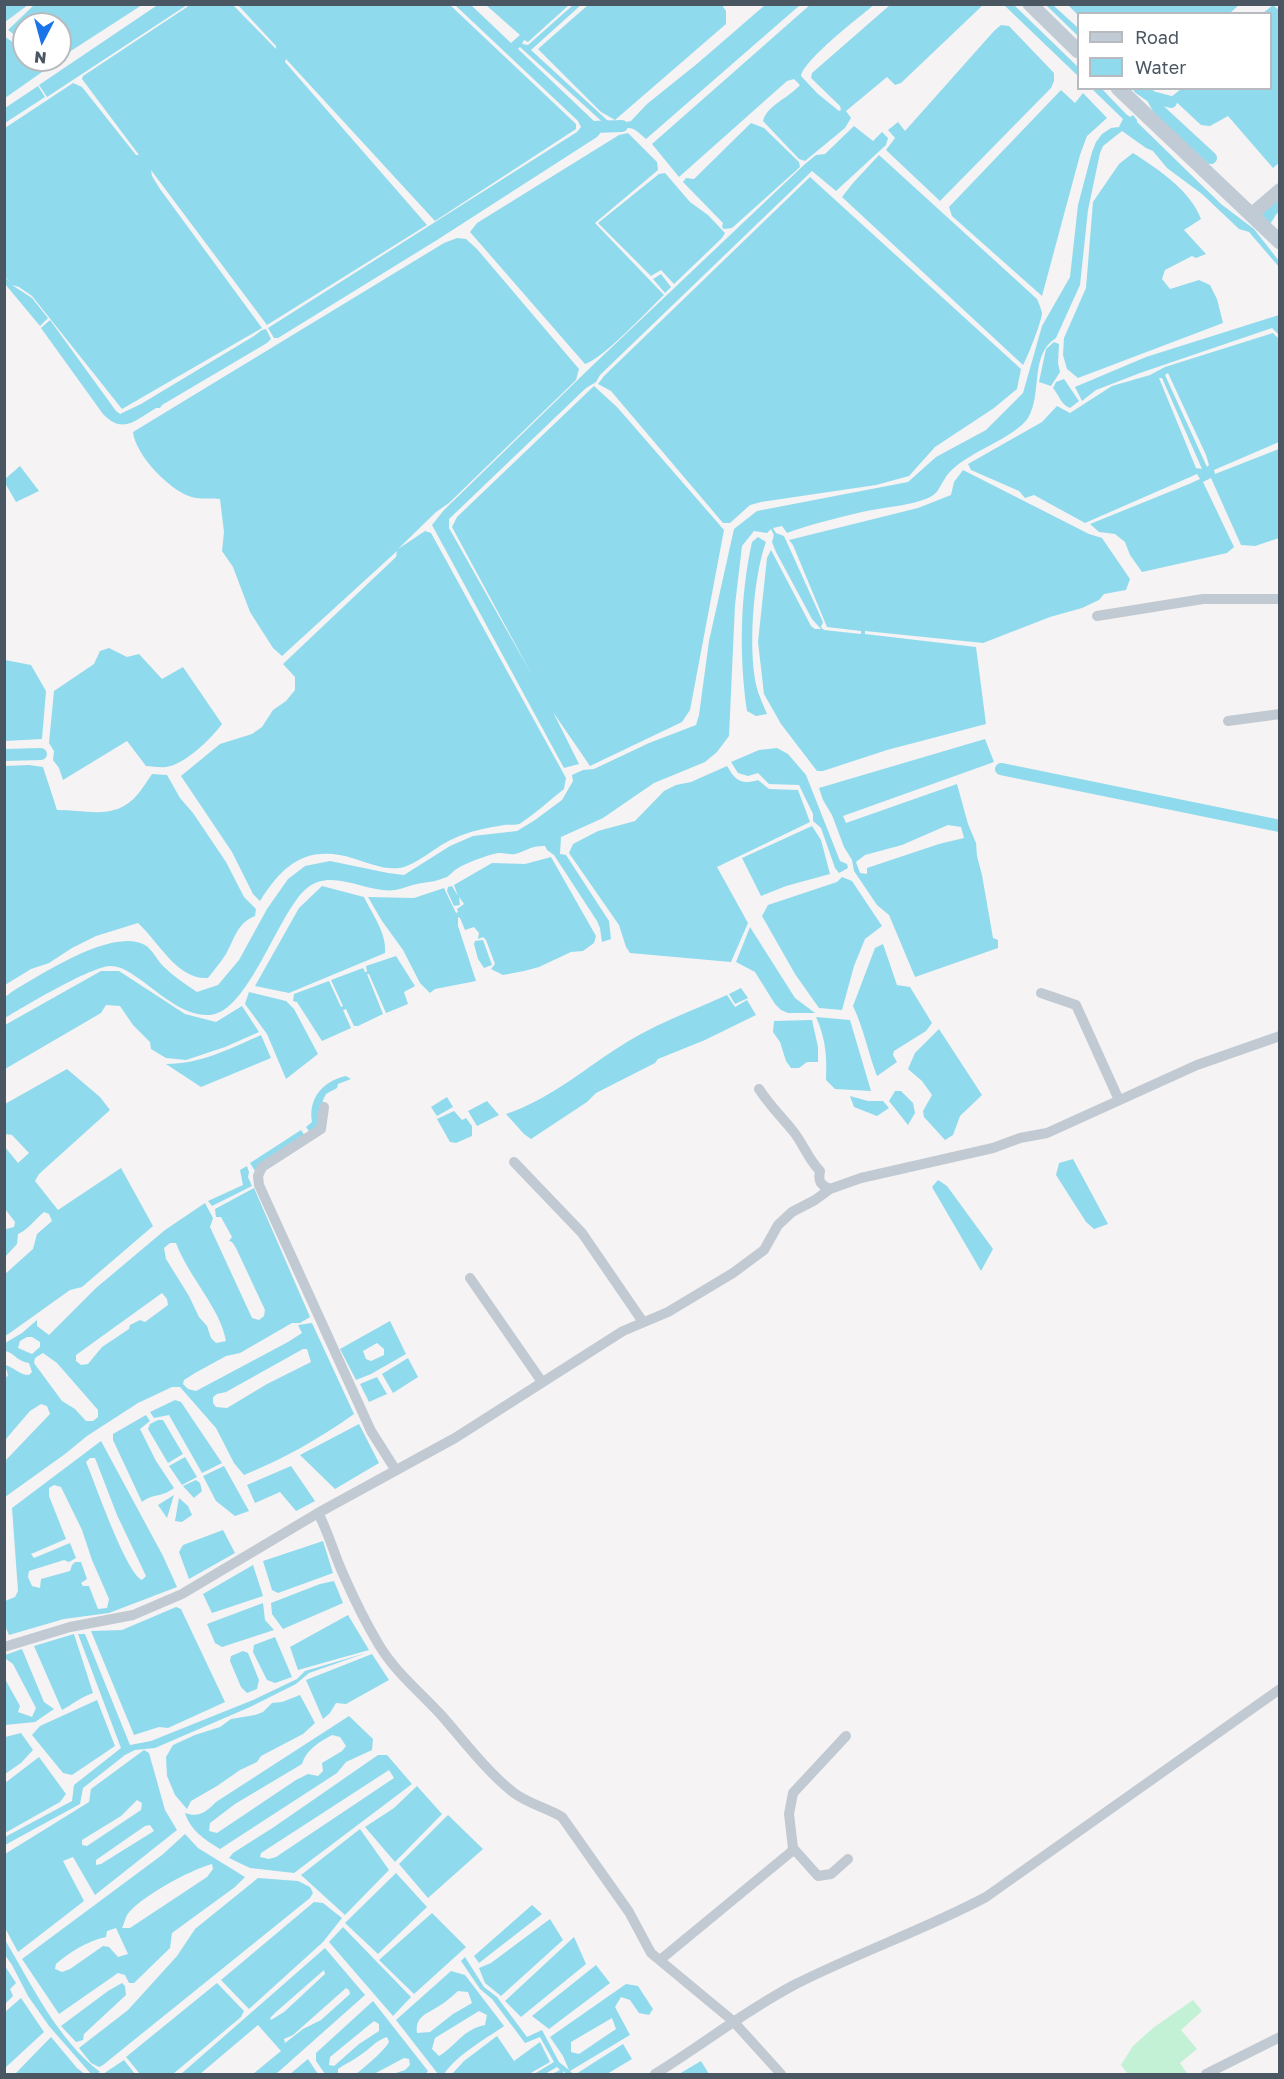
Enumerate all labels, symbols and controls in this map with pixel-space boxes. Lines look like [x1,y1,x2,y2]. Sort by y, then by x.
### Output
north arrow [12,12,72,72]
legend [1077,12,1272,90]
text: Road [1135,26,1179,48]
text: N [33,47,47,68]
text: Water [1135,56,1186,78]

